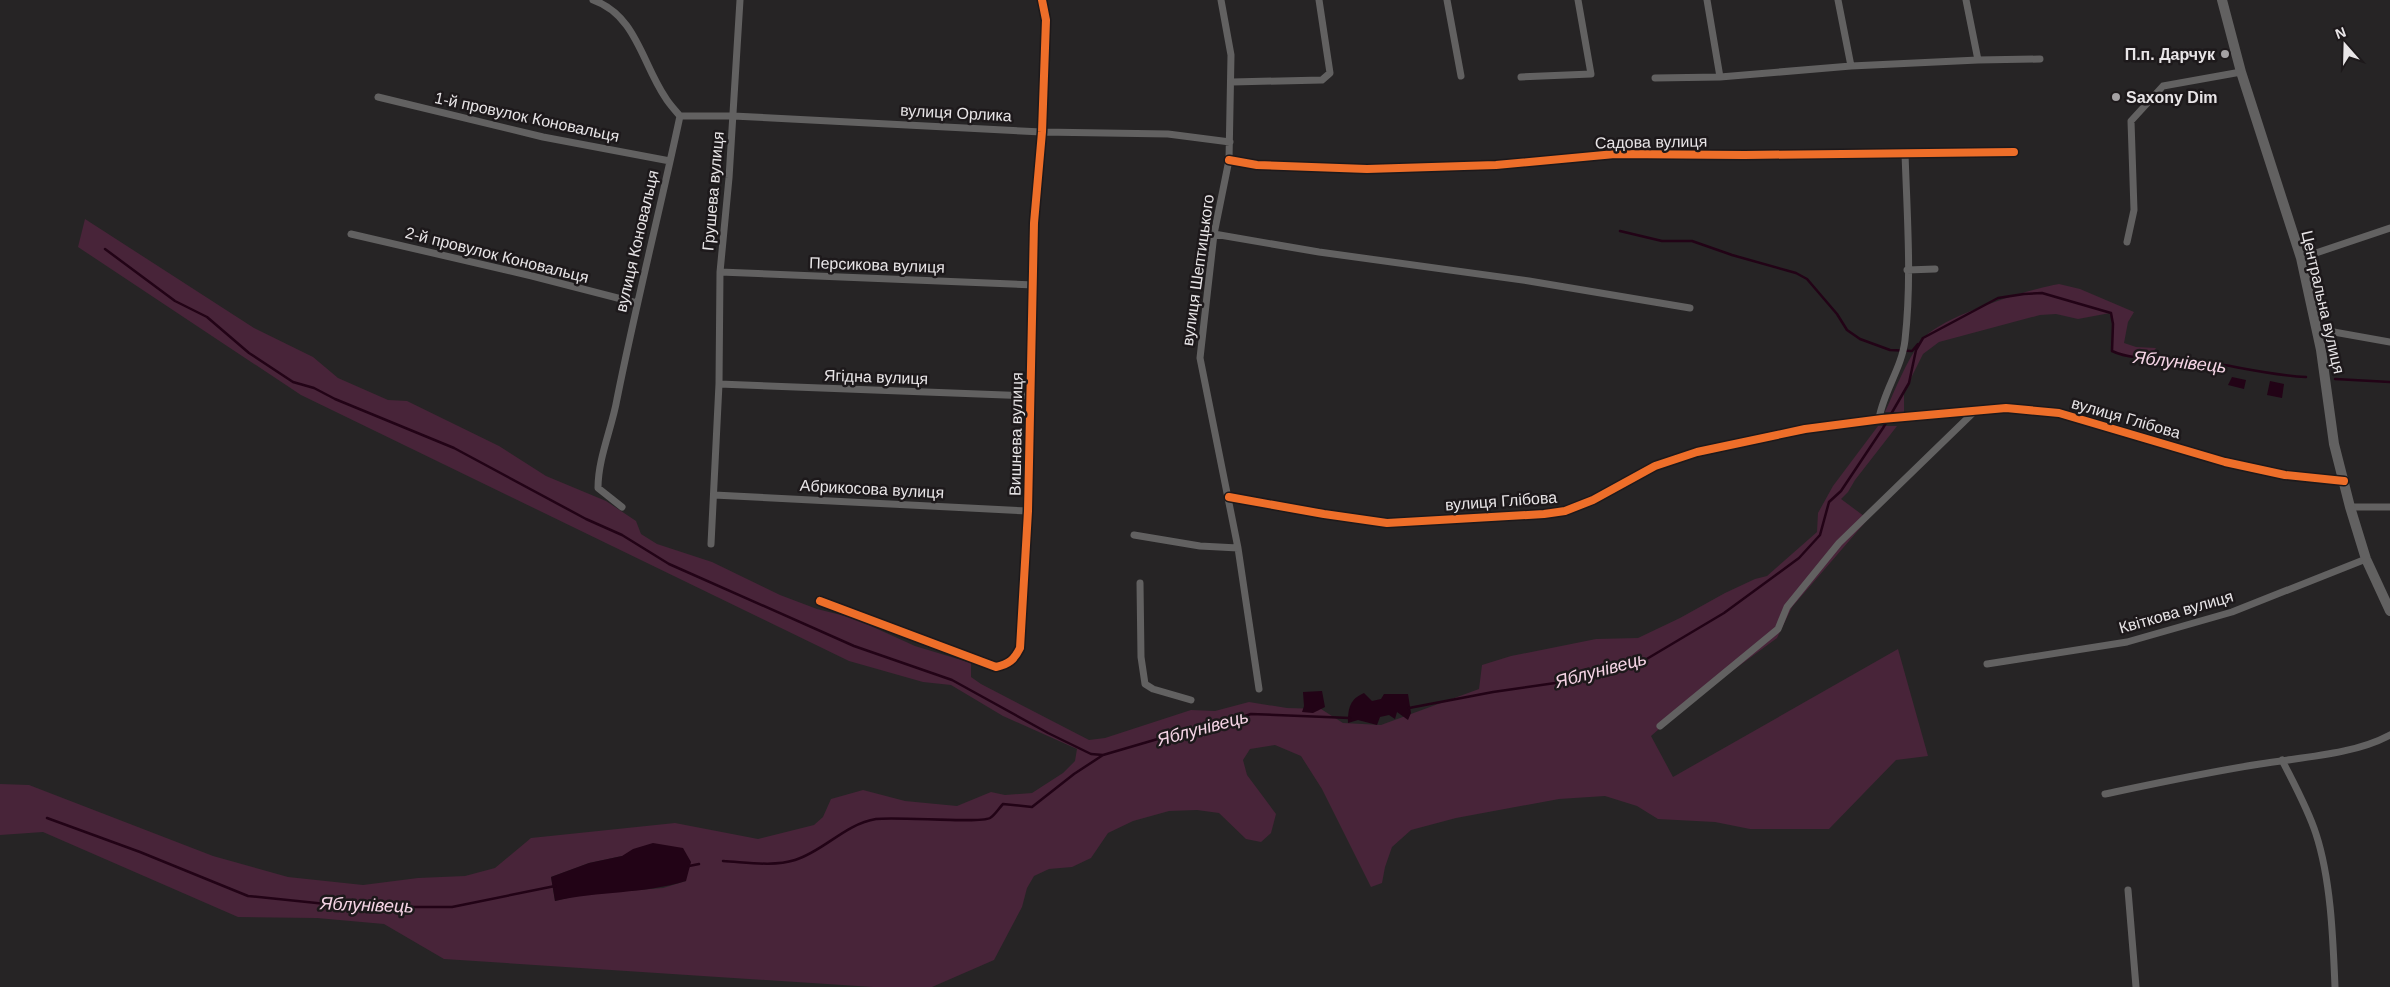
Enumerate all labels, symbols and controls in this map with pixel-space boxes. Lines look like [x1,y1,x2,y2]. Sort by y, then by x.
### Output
north arrow [2320,20,2370,70]
text: N [2333,24,2348,42]
place label: П.п. Дарчук [2125,46,2216,63]
marker: П.п. Дарчук [2219,48,2231,60]
street label: 1-й провулок Коновальця [433,89,621,145]
place label: Saxony Dim [2126,89,2218,106]
marker: Saxony Dim [2110,91,2122,103]
street label: вулиця Орлика [900,102,1012,124]
street label: Грушева вулиця [699,131,727,251]
street label: Садова вулиця [1595,133,1707,151]
street label: вулиця Коновальця [612,168,662,314]
street label: вулиця Шептицького [1179,193,1217,347]
street label: 2-й провулок Коновальця [404,224,590,286]
street label: Центральна вулиця [2298,229,2348,375]
street label: Персикова вулиця [809,254,945,276]
water label: Яблунівець [2131,347,2228,377]
street label: Ягідна вулиця [824,367,928,387]
street label: Вишнева вулиця [1006,372,1026,496]
street label: вулиця Глібова [2070,394,2182,442]
street label: Абрикосова вулиця [799,477,945,501]
street label: вулиця Глібова [1444,489,1558,513]
street label: Квіткова вулиця [2117,588,2235,636]
water label: Яблунівець [1552,648,1649,692]
water label: Яблунівець [1154,706,1251,750]
water label: Яблунівець [319,893,414,917]

